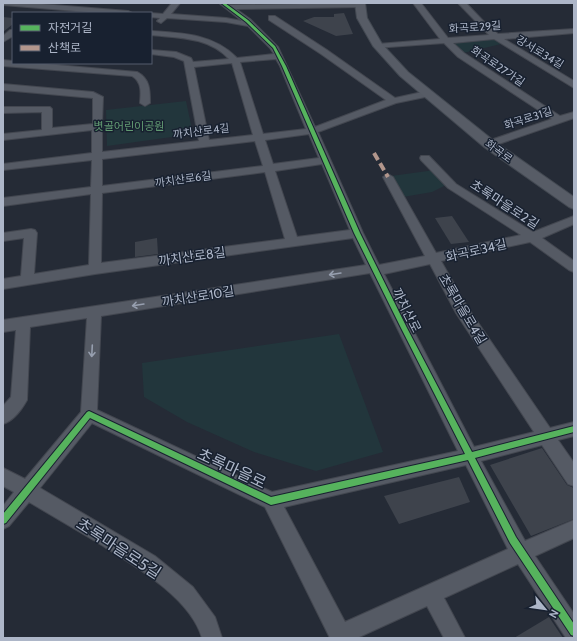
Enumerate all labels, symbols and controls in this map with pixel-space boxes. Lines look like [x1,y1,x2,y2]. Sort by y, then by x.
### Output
legend [12,12,152,64]
street label: 화곡로29길 [448,18,502,36]
text: 자전거길 [48,20,92,35]
street label: 강서로34길 [514,32,566,72]
text: 산책로 [48,40,81,55]
street label: 화곡로27가길 [468,43,528,89]
street label: 화곡로31길 [502,104,554,132]
park label: 볏골어린이공원 [94,119,164,133]
street label: 까치산로4길 [172,121,230,141]
street label: 화곡로 [483,136,515,166]
street label: 까치산로6길 [154,168,212,190]
street label: 초록마을로2길 [468,176,542,232]
street label: 화곡로34길 [444,235,508,265]
street label: 까치산로8길 [157,243,227,269]
one-way arrow [329,270,342,278]
street label: 초록마을로4길 [436,271,490,347]
street label: 까치산로10길 [161,282,235,310]
street label: 까치산로 [389,285,425,335]
one-way arrow [131,301,144,309]
one-way arrow [88,344,95,357]
street label: 초록마을로 [194,444,269,493]
street label: 초록마을로5길 [73,514,165,583]
north arrow [525,589,565,629]
text: N [546,607,562,621]

